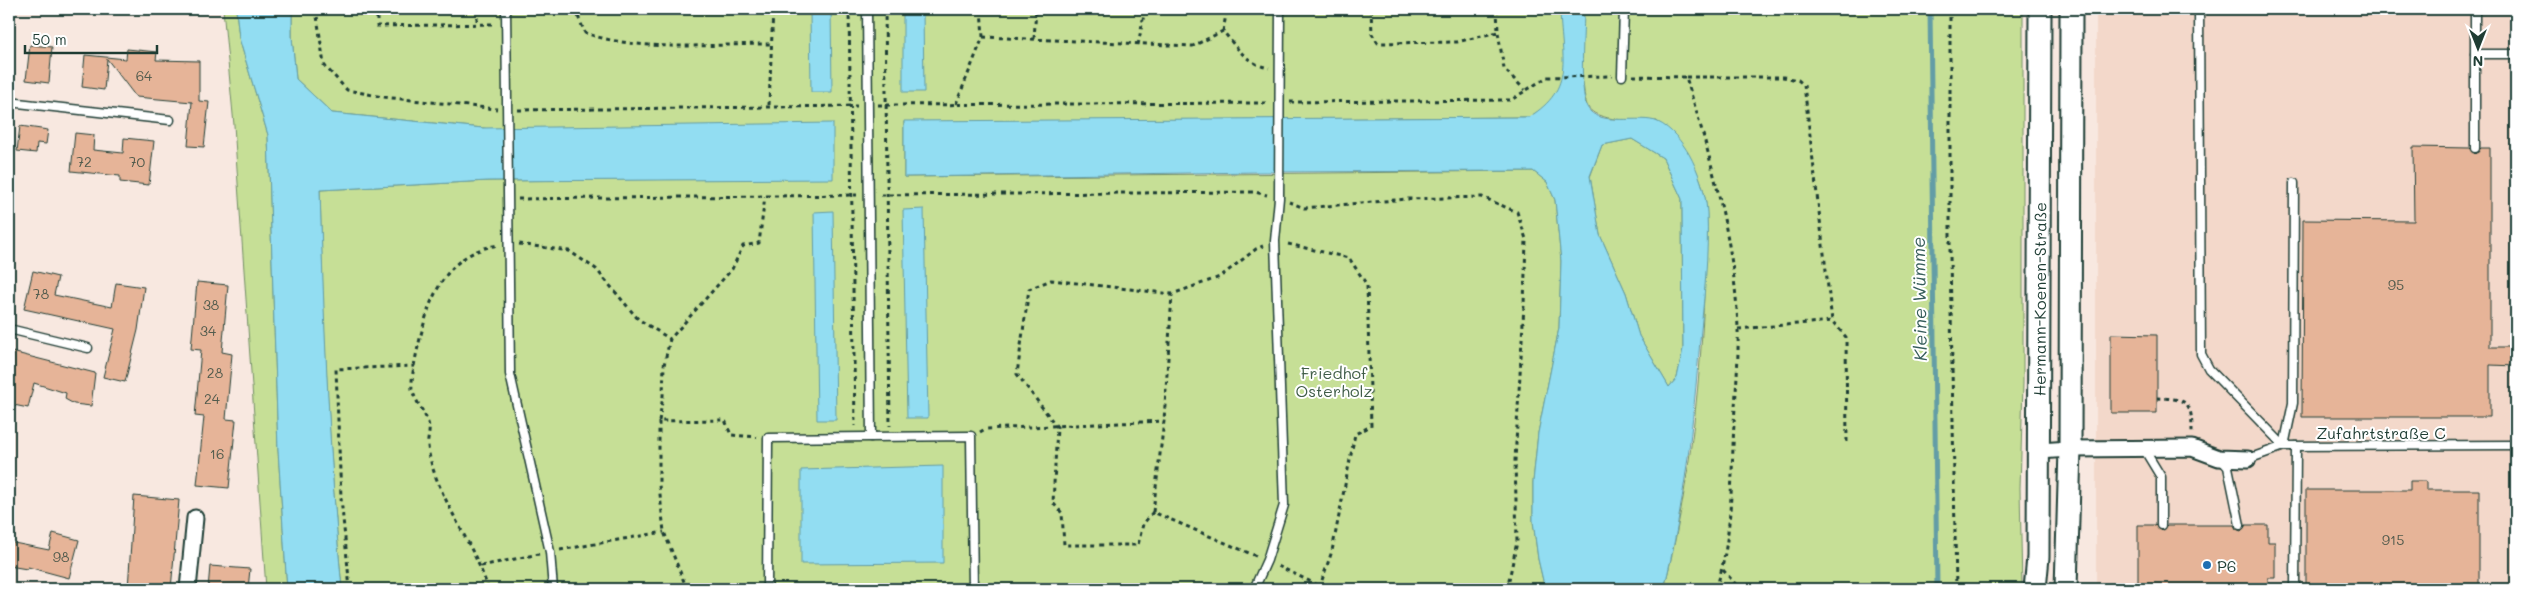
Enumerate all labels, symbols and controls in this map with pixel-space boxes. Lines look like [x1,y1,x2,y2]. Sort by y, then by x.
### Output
scale bar [25,22,158,54]
north arrow [2452,22,2502,72]
text: 50 m [32,29,67,49]
text: N [2473,52,2483,71]
house number: 64 [136,66,153,85]
house number: 72 [76,152,92,171]
house number: 70 [129,152,146,171]
street label: Hermann-Koenen-Straße [2028,202,2050,396]
water label: Kleine Wümme [1906,237,1932,361]
house number: 95 [2388,275,2404,294]
house number: 78 [33,284,49,303]
house number: 38 [203,295,219,314]
house number: 34 [200,321,217,340]
park label: Friedhof Osterholz [1296,362,1373,401]
house number: 28 [207,363,223,382]
house number: 24 [204,389,221,408]
street label: Zufahrtstraße C [2316,422,2446,443]
house number: 16 [210,444,224,463]
house number: 915 [2382,530,2404,549]
house number: 98 [53,547,69,566]
place label: P6 [2217,555,2236,576]
marker: P6 [2201,559,2213,571]

